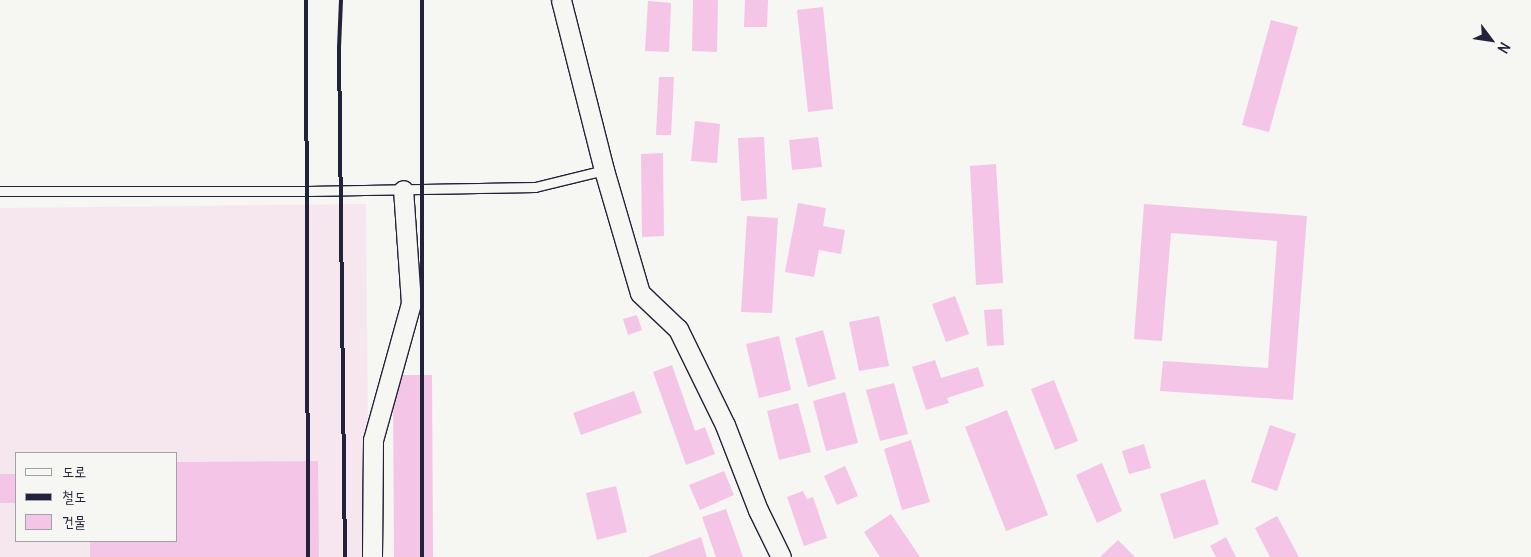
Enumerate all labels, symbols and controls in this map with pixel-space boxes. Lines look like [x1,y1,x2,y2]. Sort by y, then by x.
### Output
north arrow [1466,15,1516,65]
text: N [1494,39,1514,57]
legend [15,452,178,542]
text: 도로 [62,462,86,481]
text: 철도 [62,487,86,506]
text: 건물 [62,512,86,531]

